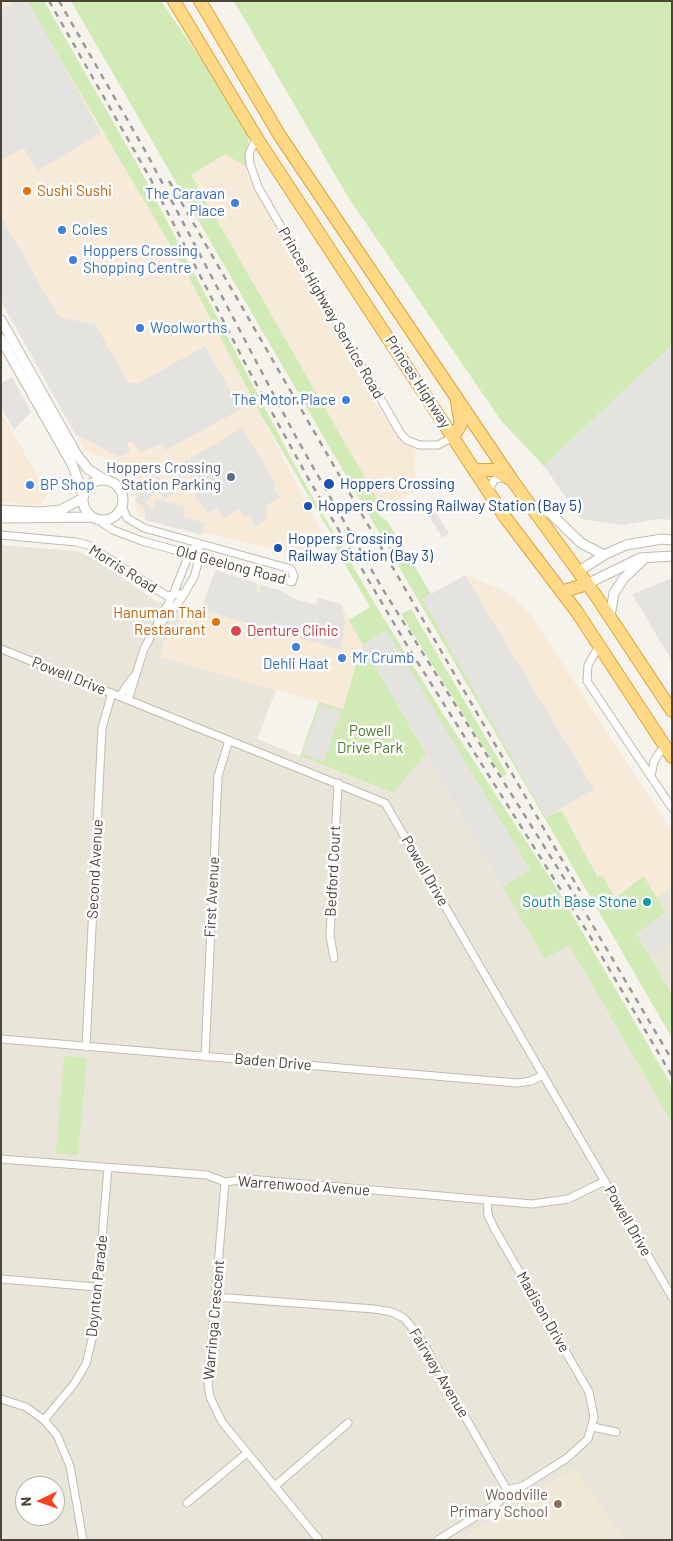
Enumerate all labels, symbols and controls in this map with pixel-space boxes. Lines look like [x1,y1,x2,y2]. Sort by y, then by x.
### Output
place label: Sushi Sushi [37,182,112,200]
marker: Sushi Sushi [21,185,33,197]
place label: The Caravan Place [145,185,225,220]
marker: The Caravan Place [229,197,241,209]
place label: Coles [72,221,108,239]
marker: Coles [56,224,68,236]
street label: Princes Highway Service Road [274,224,388,402]
place label: Hoppers Crossing Shopping Centre [83,242,198,277]
marker: Hoppers Crossing Shopping Centre [67,254,79,266]
place label: Woolworths [150,319,227,337]
marker: Woolworths [134,322,146,334]
street label: Princes Highway [381,332,455,432]
place label: The Motor Place [232,391,336,409]
marker: The Motor Place [340,394,352,406]
place label: Hoppers Crossing Station Parking [106,459,221,494]
marker: Hoppers Crossing Station Parking [225,471,237,483]
place label: Hoppers Crossing [340,475,455,493]
place label: BP Shop [40,476,94,494]
marker: Hoppers Crossing [322,477,336,491]
marker: BP Shop [24,479,36,491]
place label: Hoppers Crossing Railway Station (Bay 5) [318,497,581,515]
marker: Hoppers Crossing Railway Station (Bay 5) [302,500,314,512]
place label: Hoppers Crossing Railway Station (Bay 3) [288,530,433,565]
street label: Morris Road [86,541,160,597]
street label: Old Geelong Road [174,542,288,588]
marker: Hoppers Crossing Railway Station (Bay 3) [272,542,284,554]
place label: Hanuman Thai Restaurant [113,604,206,639]
marker: Hanuman Thai Restaurant [210,616,222,628]
place label: Denture Clinic [247,622,338,640]
marker: Denture Clinic [229,624,243,638]
marker: Dehli Haat [290,641,302,653]
place label: Mr Crumb [352,649,414,667]
marker: Mr Crumb [336,652,348,664]
street label: Powell Drive [29,653,109,699]
place label: Dehli Haat [263,655,329,673]
park label: Powell Drive Park [337,722,403,757]
street label: Second Avenue [83,819,107,919]
street label: Bedford Court [322,825,344,917]
street label: Powell Drive [398,833,452,909]
street label: First Avenue [201,856,223,938]
place label: South Base Stone [522,893,637,911]
marker: South Base Stone [641,896,653,908]
street label: Baden Drive [234,1050,312,1074]
street label: Warrenwood Avenue [237,1172,371,1200]
street label: Powell Drive [601,1183,655,1259]
street label: Doynton Parade [83,1234,111,1338]
street label: Warringa Crescent [200,1259,228,1381]
street label: Madison Drive [513,1268,573,1356]
street label: Fairway Avenue [405,1325,473,1421]
north arrow [15,1476,65,1526]
place label: Woodville Primary School [450,1486,548,1521]
text: N [17,1497,34,1507]
marker: Woodville Primary School [552,1498,564,1510]

